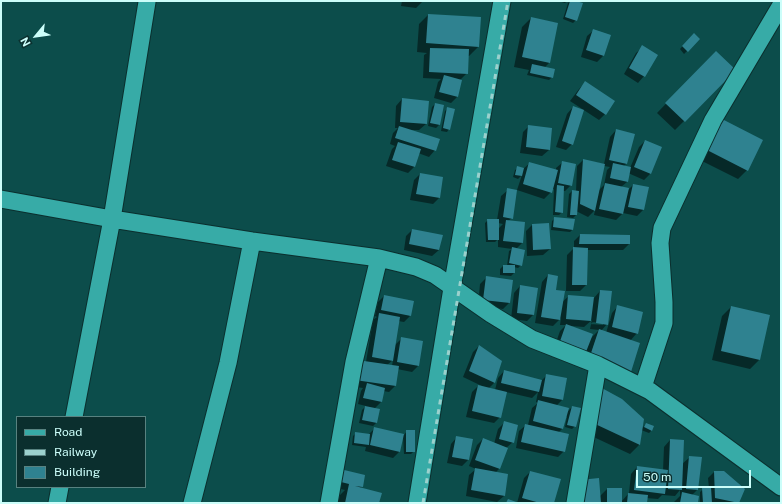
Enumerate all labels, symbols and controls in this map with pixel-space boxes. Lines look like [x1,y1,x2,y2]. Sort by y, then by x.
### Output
north arrow [16,16,56,56]
text: N [18,35,33,48]
legend [16,416,146,488]
text: Road [54,425,82,439]
text: Railway [54,445,97,459]
scale bar [638,462,753,488]
text: Building [54,465,100,479]
text: 50 m [643,470,671,484]

